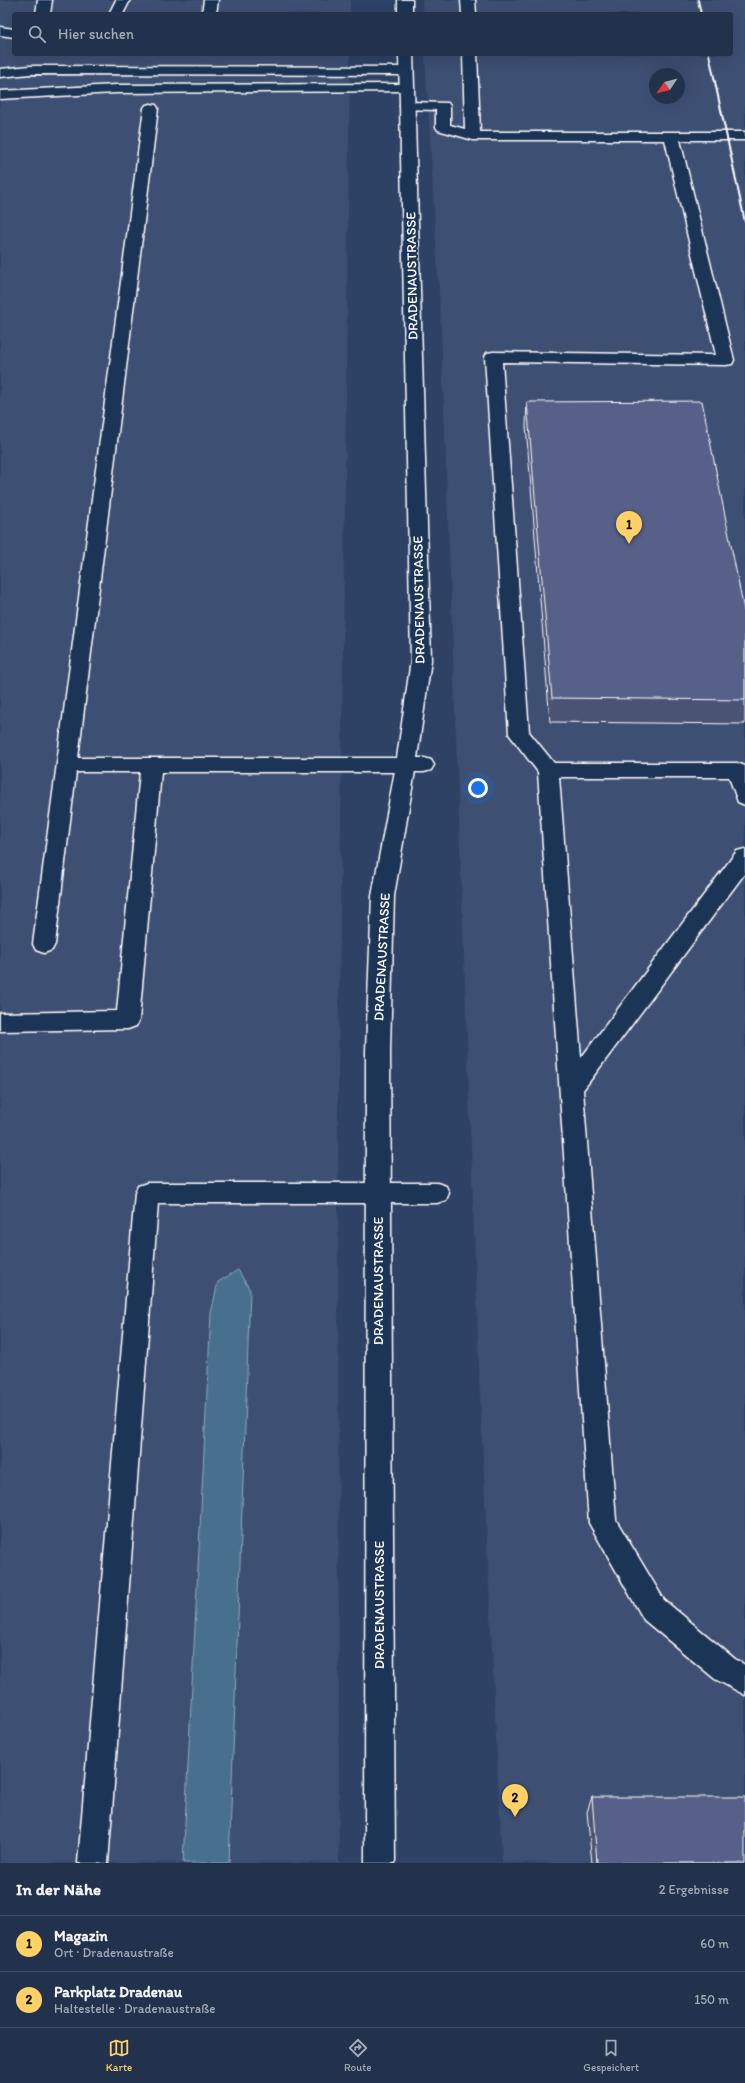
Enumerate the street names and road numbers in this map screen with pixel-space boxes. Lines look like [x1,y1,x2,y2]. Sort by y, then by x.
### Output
street label: DRADENAUSTRASSE [402,211,422,340]
street label: DRADENAUSTRASSE [409,535,429,664]
street label: DRADENAUSTRASSE [370,892,394,1022]
street label: DRADENAUSTRASSE [370,1217,387,1345]
street label: DRADENAUSTRASSE [371,1541,388,1669]

